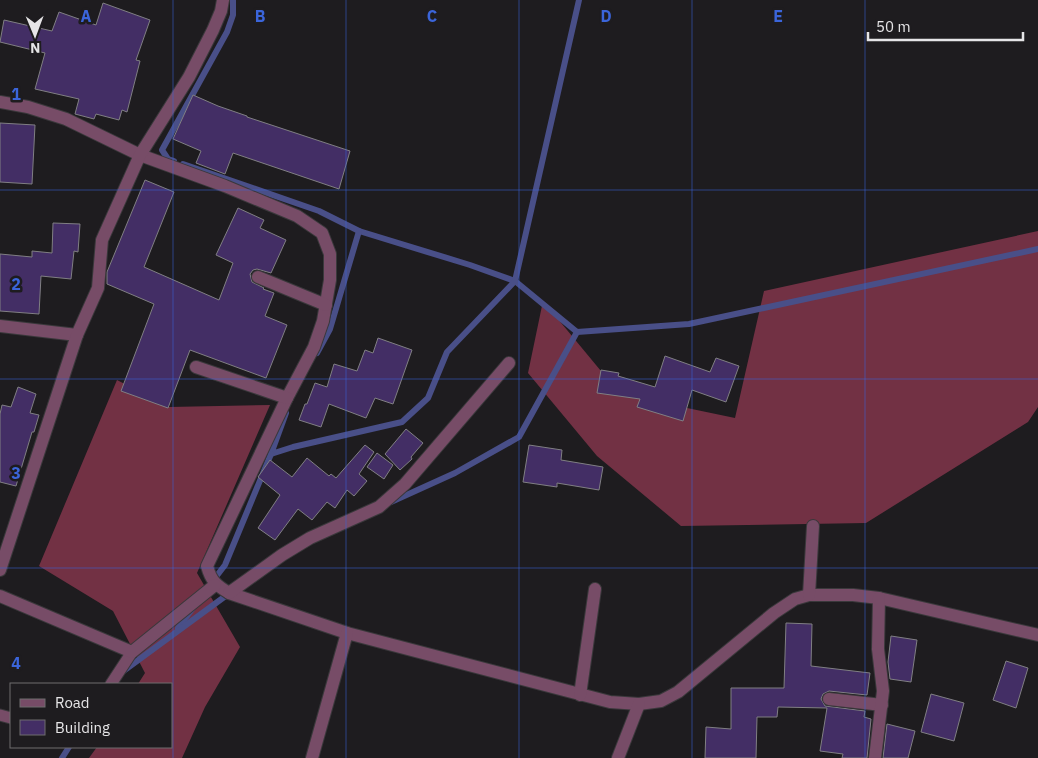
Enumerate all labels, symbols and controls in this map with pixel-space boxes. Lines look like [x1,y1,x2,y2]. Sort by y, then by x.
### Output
text: A [81,6,92,26]
text: B [255,6,266,26]
text: C [427,6,437,26]
text: D [600,6,612,26]
text: E [773,6,783,26]
north arrow [10,10,60,60]
scale bar [868,10,1023,42]
text: 50 m [876,17,911,36]
text: N [30,39,40,57]
text: 1 [11,84,21,104]
text: 2 [11,274,21,294]
text: 3 [11,463,21,483]
text: 4 [11,653,21,673]
legend [10,683,172,748]
text: Road [55,693,90,712]
text: Building [55,718,110,737]

